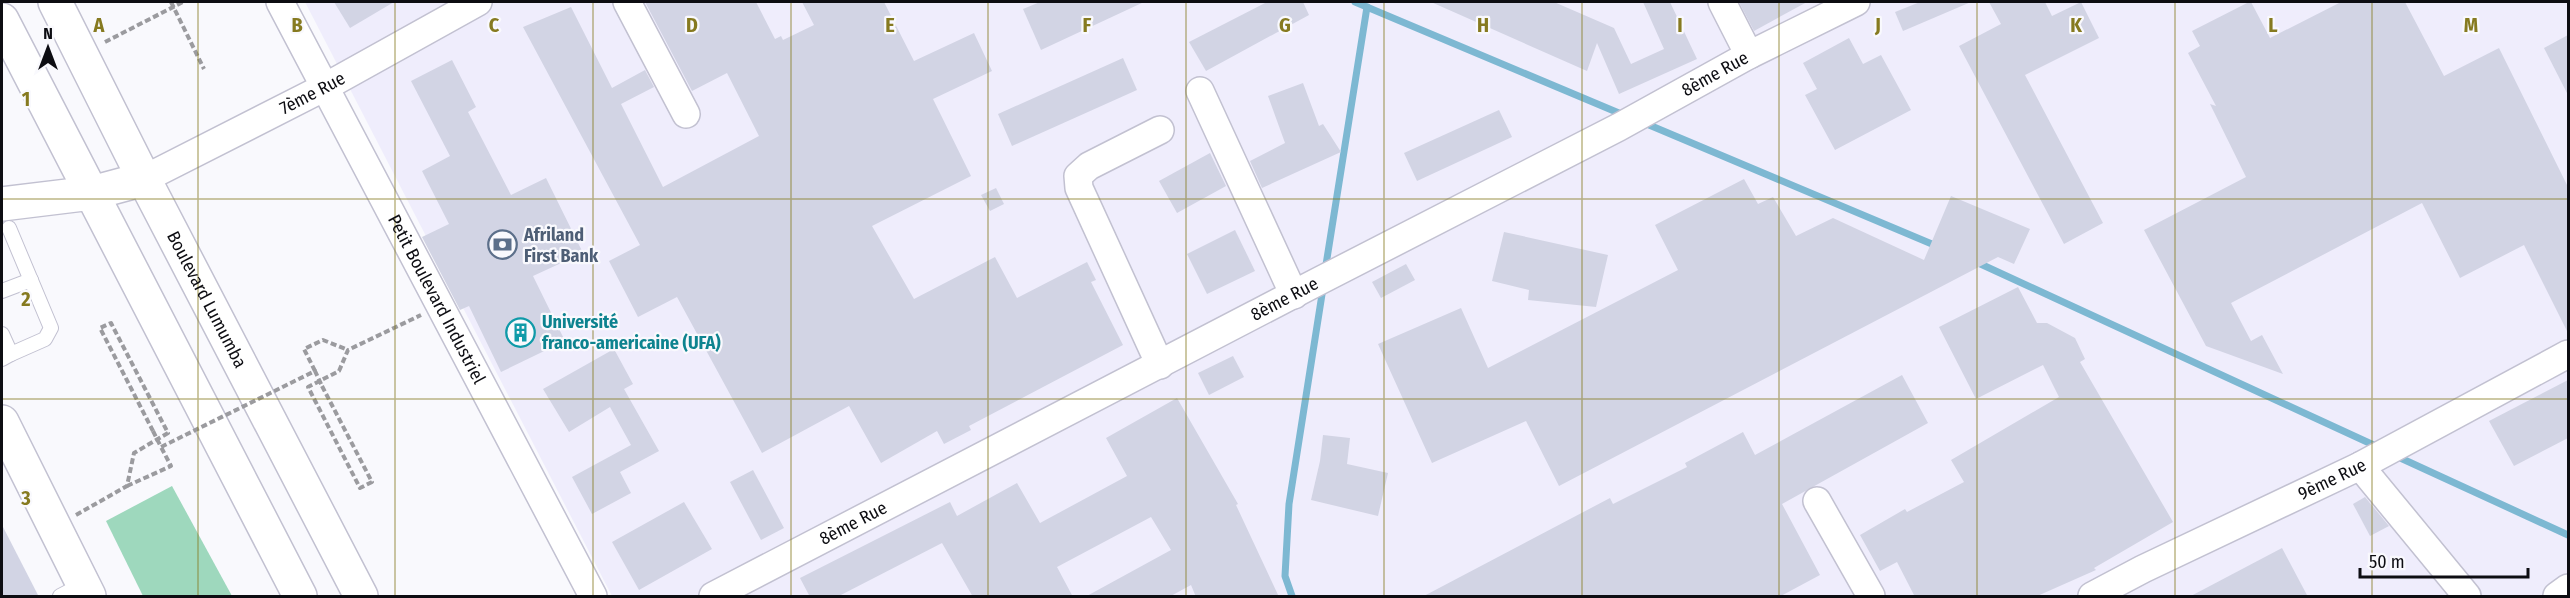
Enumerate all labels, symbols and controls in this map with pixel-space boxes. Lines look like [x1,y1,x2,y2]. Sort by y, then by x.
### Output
text: A [93,13,106,37]
text: B [291,13,303,37]
text: C [489,13,500,37]
text: D [686,13,698,37]
text: E [885,13,895,37]
text: F [1083,13,1092,37]
text: G [1279,13,1291,37]
text: H [1477,13,1489,37]
text: I [1677,13,1683,37]
text: J [1874,13,1881,37]
text: K [2070,13,2082,37]
text: L [2268,13,2278,37]
text: M [2464,13,2478,37]
north arrow [18,18,78,78]
text: N [43,24,53,43]
street label: 8ème Rue [1678,46,1752,101]
street label: 7ème Rue [276,67,349,119]
text: 1 [22,87,30,111]
street label: Petit Boulevard Industriel [383,211,490,388]
place label: Afriland First Bank [523,224,599,267]
street label: Boulevard Lumumba [162,227,251,372]
bank icon: Afriland First Bank [487,229,519,261]
street label: 8ème Rue [1247,272,1322,326]
text: 2 [20,287,31,311]
place label: Université franco-americaine (UFA) [542,311,721,354]
building icon: Université franco-americaine (UFA) [505,316,537,348]
street label: 9ème Rue [2294,454,2370,505]
text: 3 [20,486,31,510]
street label: 8ème Rue [816,496,891,550]
scale bar [2360,541,2528,579]
text: 50 m [2369,551,2405,573]

